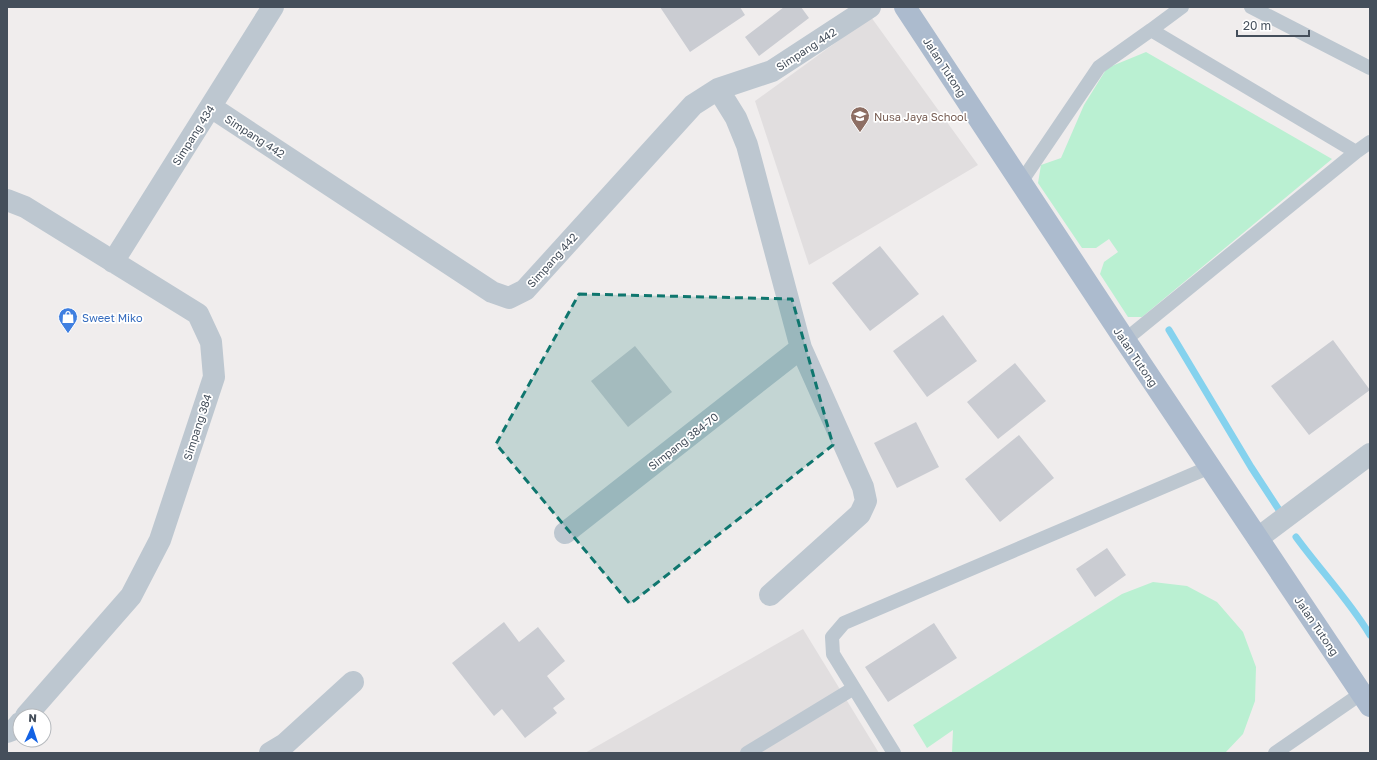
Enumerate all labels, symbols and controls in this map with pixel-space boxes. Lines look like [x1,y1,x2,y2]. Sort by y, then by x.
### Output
scale bar [1237,12,1309,38]
text: 20 m [1243,18,1271,33]
street label: Simpang 442 [774,25,838,73]
street label: Jalan Tutong [921,35,969,99]
street label: Simpang 434 [169,102,217,168]
school or university icon: Nusa Jaya School [849,105,871,133]
place label: Nusa Jaya School [874,110,968,123]
street label: Simpang 442 [223,112,287,160]
street label: Simpang 442 [524,230,580,290]
shop icon: Sweet Miko [57,306,79,334]
place label: Sweet Miko [82,311,143,324]
street label: Jalan Tutong [1111,325,1161,389]
street label: Simpang 384 [180,392,214,462]
street label: Simpang 384-70 [646,410,721,472]
street label: Jalan Tutong [1292,594,1342,658]
north arrow [12,708,52,748]
text: N [28,711,37,724]

